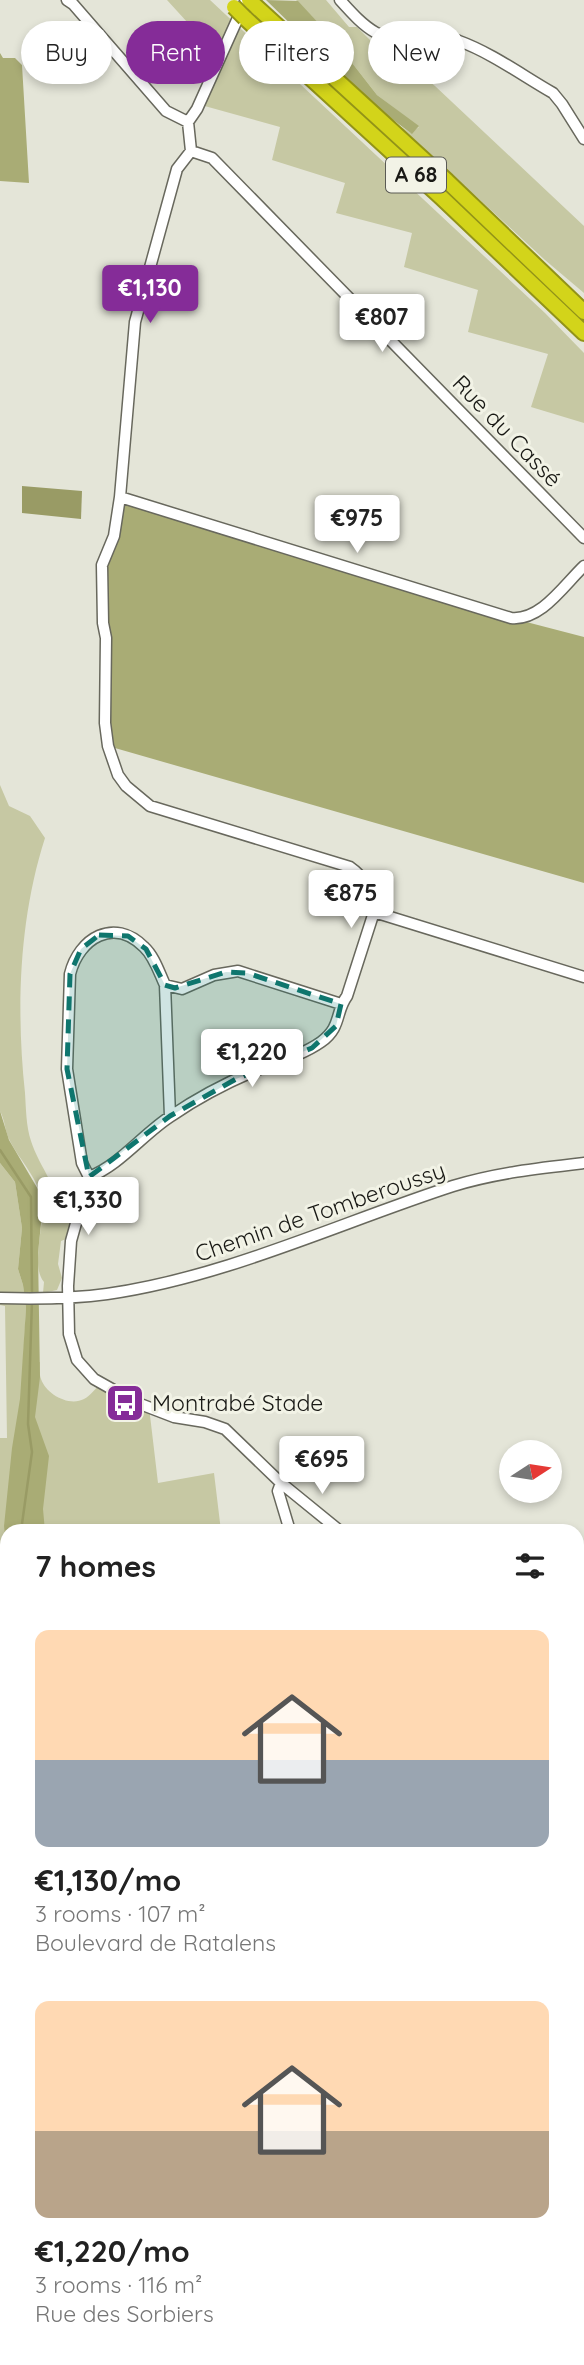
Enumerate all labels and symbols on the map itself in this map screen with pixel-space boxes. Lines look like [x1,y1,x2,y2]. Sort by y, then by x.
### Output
road number: A 68 [386,158,446,192]
pin: €1,130 [93,266,207,325]
pin: €807 [341,294,423,354]
street label: Rue du Cassé [447,369,568,493]
pin: €975 [316,496,398,555]
pin: €875 [310,870,392,930]
pin: €1,220 [195,1030,309,1089]
street label: Chemin de Tomberoussy [191,1155,449,1268]
pin: €1,330 [31,1178,145,1237]
bus stop icon: Montrabé Stade [104,1382,146,1424]
place label: Montrabé Stade [152,1388,323,1417]
pin: €695 [281,1436,363,1496]
north arrow [499,1440,562,1503]

